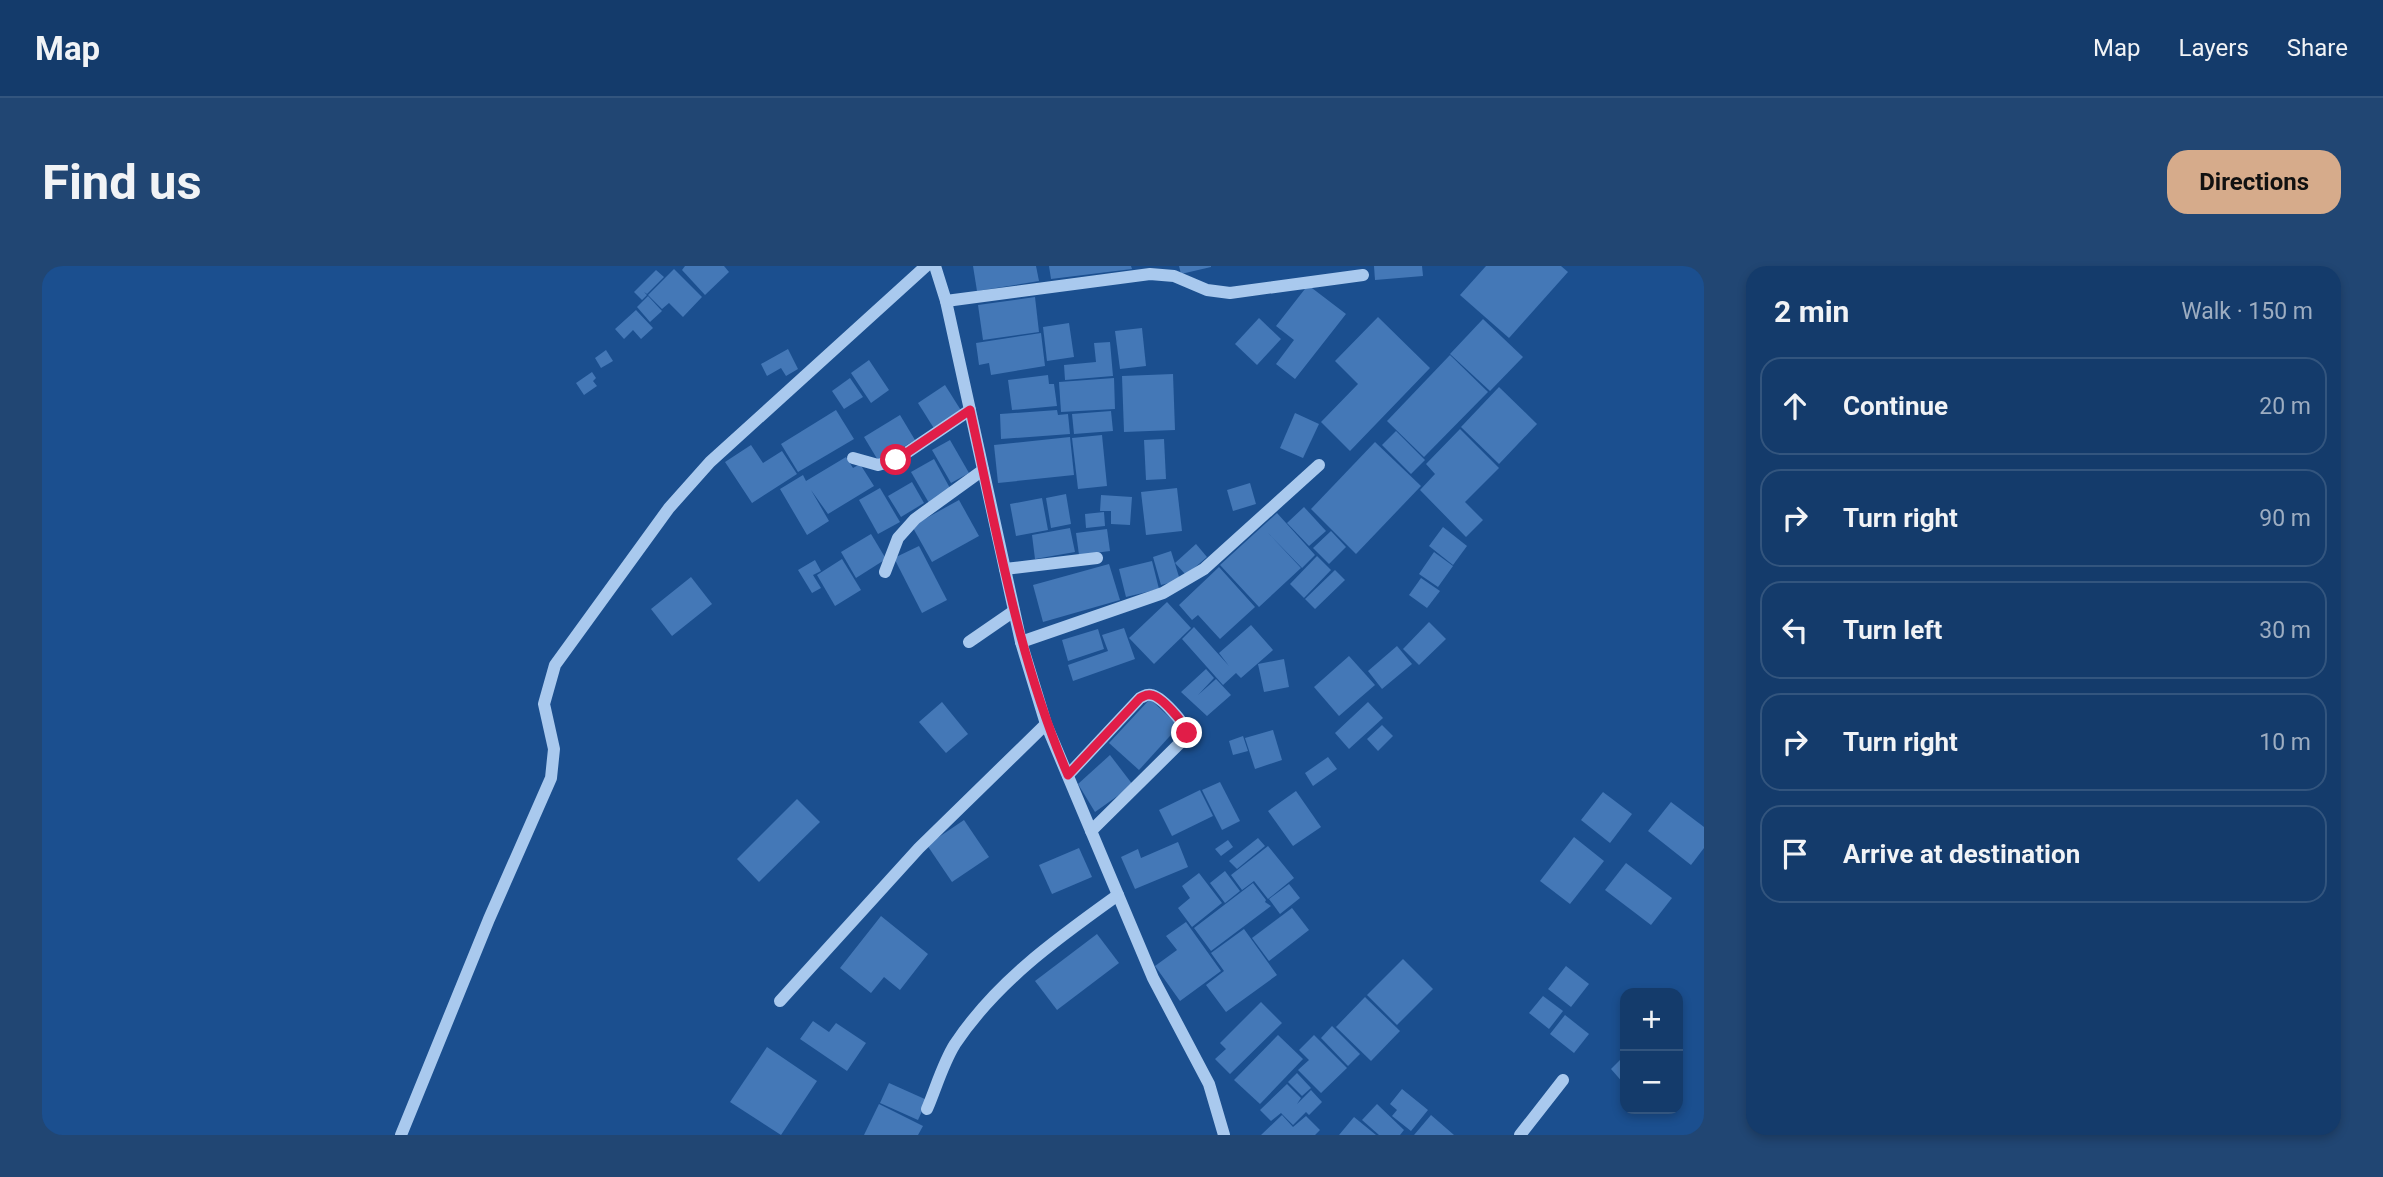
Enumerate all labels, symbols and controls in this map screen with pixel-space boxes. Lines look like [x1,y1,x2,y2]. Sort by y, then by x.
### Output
text: Map [35,29,100,68]
text: Map [2093,34,2141,62]
text: Layers [2179,34,2249,62]
text: Share [2287,34,2348,62]
button: Directions [2167,150,2341,214]
text: Find us [42,154,202,211]
text: 2 min [1774,294,1849,329]
text: Walk · 150 m [2181,298,2313,325]
icon: ahead [1776,387,1814,425]
text: Continue [1843,391,1948,421]
text: 20 m [2259,393,2311,420]
route start [880,444,911,475]
icon: right [1776,499,1814,537]
text: Turn right [1843,503,1958,533]
text: 90 m [2259,505,2311,532]
icon: left [1776,611,1814,649]
text: Turn left [1843,615,1942,645]
text: 30 m [2259,617,2311,644]
route end [1171,717,1202,748]
icon: right [1776,723,1814,761]
text: Turn right [1843,727,1958,757]
text: 10 m [2259,729,2311,756]
icon: arrive [1776,835,1814,873]
text: Arrive at destination [1843,839,2080,869]
map controls [1620,988,1683,1114]
button: + [1620,988,1683,1051]
button: − [1620,1051,1683,1114]

